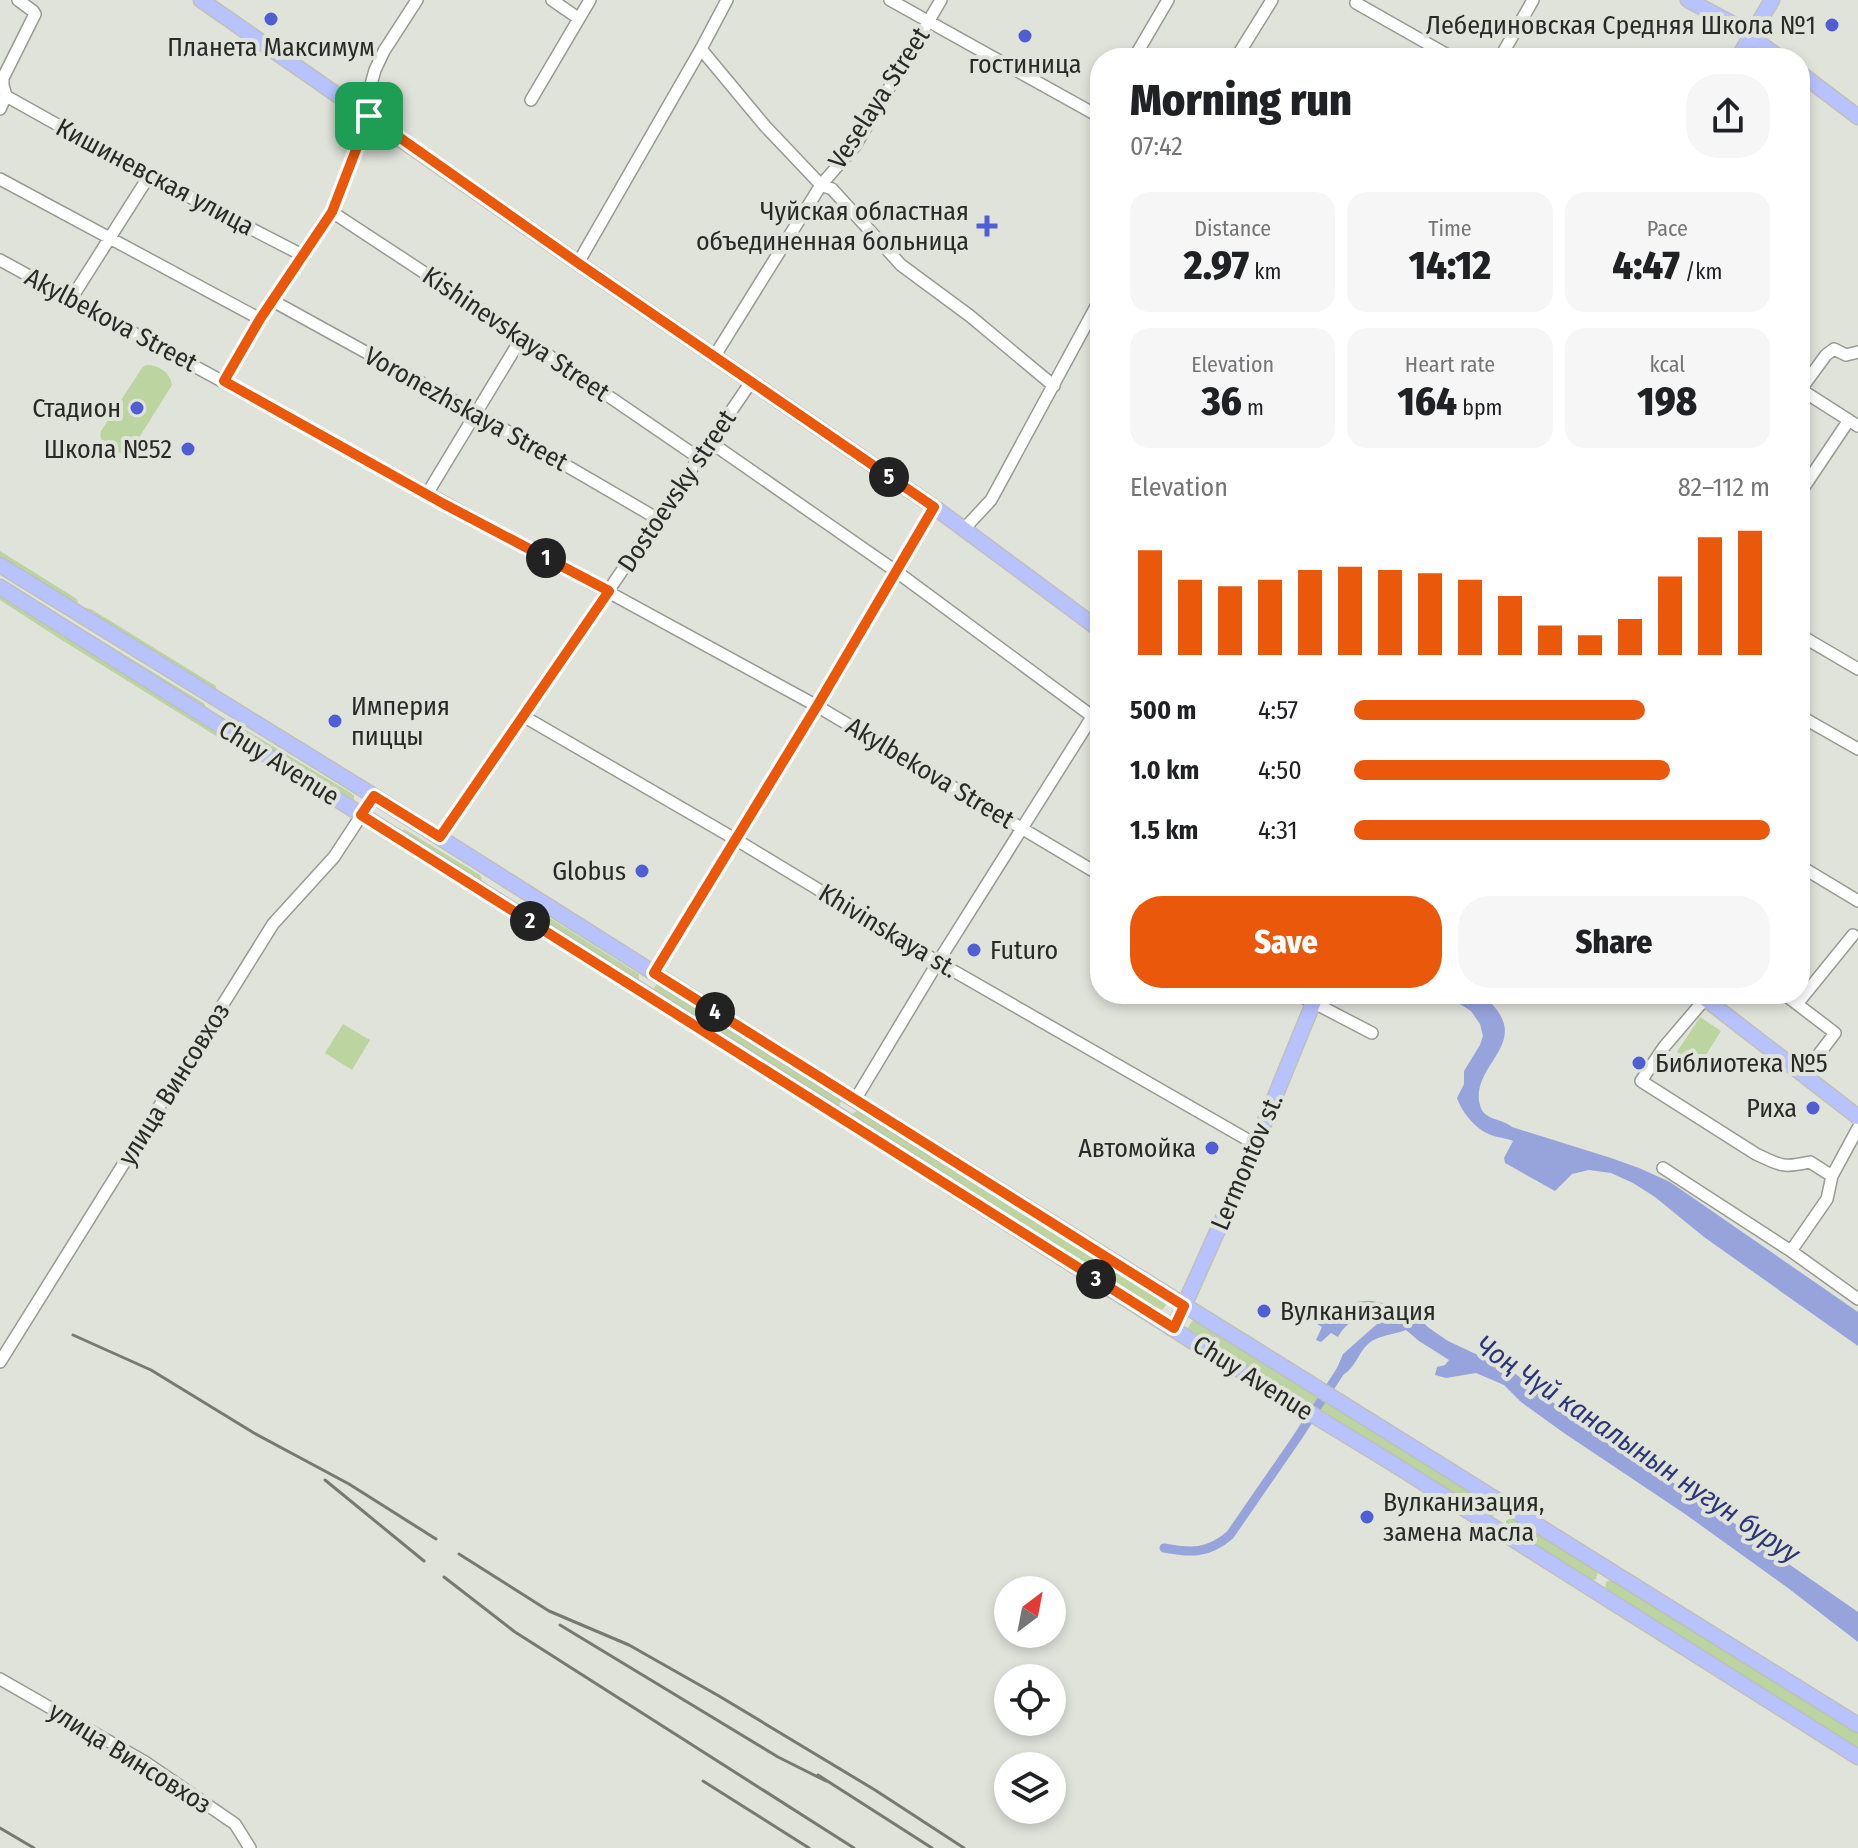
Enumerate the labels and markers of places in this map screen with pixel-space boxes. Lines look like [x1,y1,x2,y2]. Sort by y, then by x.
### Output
marker: Планета Максимум [262,10,280,28]
place label: Лебединовская Средняя Школа №1 [1426,10,1816,41]
marker: Лебединовская Средняя Школа №1 [1823,16,1841,34]
marker: гостиница [1016,27,1034,45]
place label: Планета Максимум [167,32,375,63]
place label: гостиница [968,49,1082,80]
pin [335,82,403,150]
place label: Чуйская областная объединенная больница [696,196,969,257]
marker: Чуйская областная объединенная больница [976,215,998,237]
place label: Стадион [32,393,121,424]
marker: Стадион [128,399,146,417]
place label: Школа №52 [44,434,172,465]
marker: Школа №52 [179,440,197,458]
pin: 5 [869,457,909,497]
pin: 1 [526,538,566,578]
place label: Империя пиццы [351,691,450,752]
marker: Империя пиццы [326,712,344,730]
place label: Globus [552,856,626,887]
marker: Globus [633,862,651,880]
pin: 2 [510,901,550,941]
place label: Futuro [990,935,1058,966]
marker: Futuro [965,941,983,959]
pin: 4 [695,992,735,1032]
place label: Библиотека №5 [1655,1048,1828,1079]
marker: Библиотека №5 [1630,1054,1648,1072]
place label: Риха [1746,1093,1797,1124]
marker: Риха [1804,1099,1822,1117]
place label: Автомойка [1078,1133,1196,1164]
marker: Автомойка [1203,1139,1221,1157]
pin: 3 [1076,1259,1116,1299]
place label: Вулканизация [1280,1296,1436,1327]
marker: Вулканизация [1255,1302,1273,1320]
place label: Вулканизация, замена масла [1383,1487,1544,1548]
marker: Вулканизация, замена масла [1358,1508,1376,1526]

